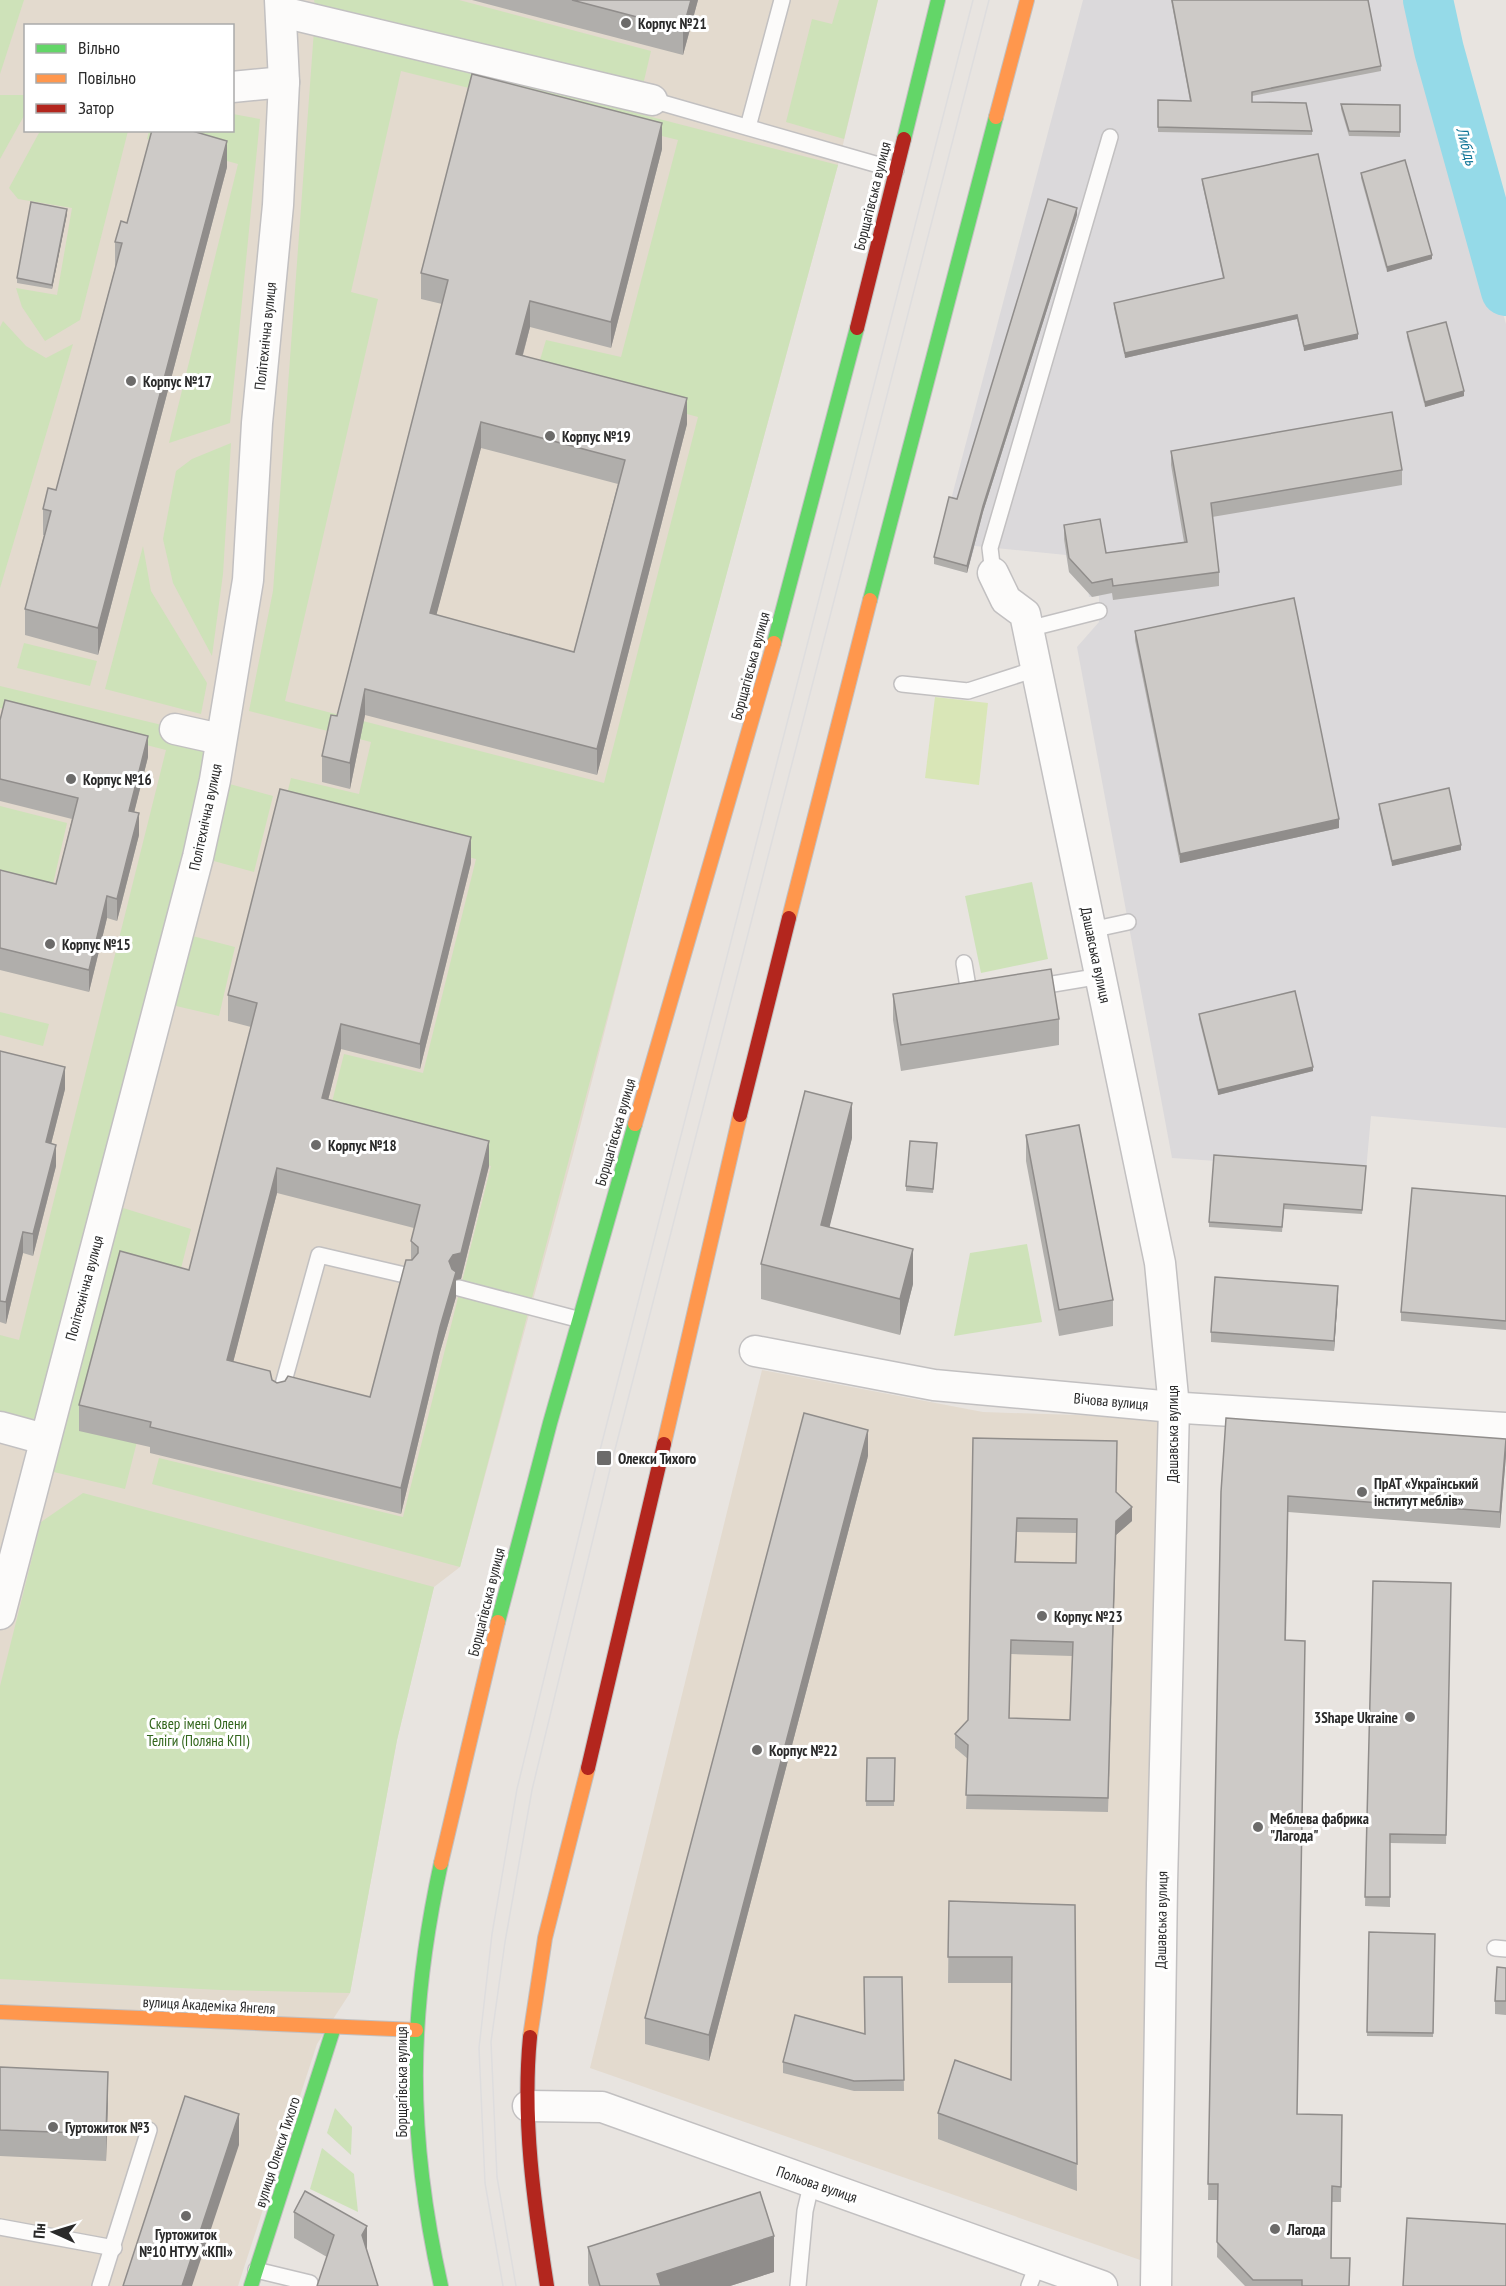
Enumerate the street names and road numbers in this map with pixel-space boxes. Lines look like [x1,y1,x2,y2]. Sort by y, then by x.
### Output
street label: Борщагівська вулиця [849,140,895,252]
street label: Політехнічна вулиця [250,281,280,391]
street label: Борщагівська вулиця [726,610,774,722]
street label: Політехнічна вулиця [184,762,226,872]
street label: Дашавська вулиця [1077,905,1115,1005]
street label: Борщагівська вулиця [591,1076,640,1188]
street label: Політехнічна вулиця [61,1233,107,1343]
street label: Дашавська вулиця [1163,1385,1182,1483]
street label: Вічова вулиця [1073,1388,1149,1414]
street label: Борщагівська вулиця [463,1546,509,1658]
street label: Дашавська вулиця [1151,1871,1171,1969]
street label: вулиця Академіка Янгеля [142,1992,276,2018]
street label: Борщагівська вулиця [392,2026,411,2138]
street label: вулиця Олекси Тихого [250,2094,304,2210]
street label: Польова вулиця [774,2161,860,2207]

